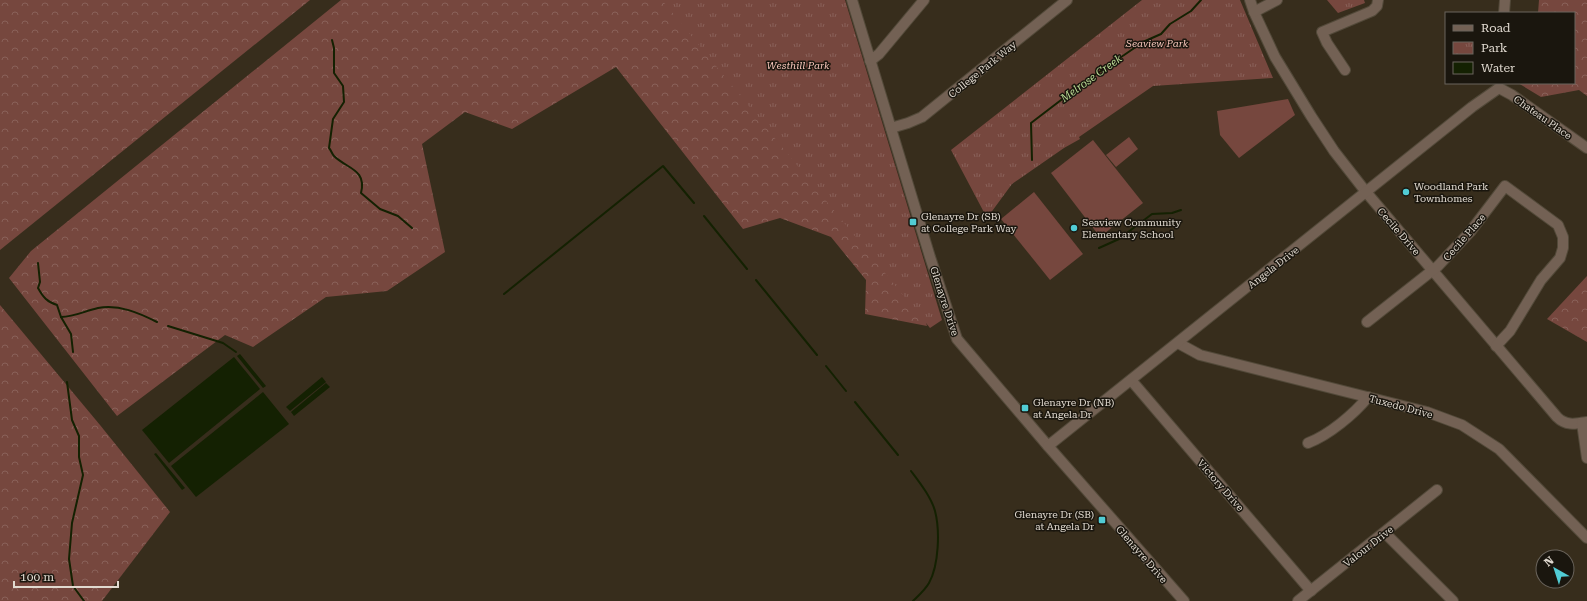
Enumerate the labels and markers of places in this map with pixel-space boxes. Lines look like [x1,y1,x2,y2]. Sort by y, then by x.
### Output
place label: Woodland Park Townhomes [1414,181,1489,204]
marker: Woodland Park Townhomes [1401,187,1411,197]
place label: Glenayre Dr (SB) at College Park Way [921,211,1016,234]
marker: Glenayre Dr (SB) at College Park Way [908,217,918,227]
place label: Seaview Community Elementary School [1082,217,1181,240]
marker: Seaview Community Elementary School [1069,223,1079,233]
place label: Glenayre Dr (NB) at Angela Dr [1033,397,1114,420]
marker: Glenayre Dr (NB) at Angela Dr [1020,403,1030,413]
place label: Glenayre Dr (SB) at Angela Dr [1014,509,1094,532]
marker: Glenayre Dr (SB) at Angela Dr [1097,515,1107,525]

